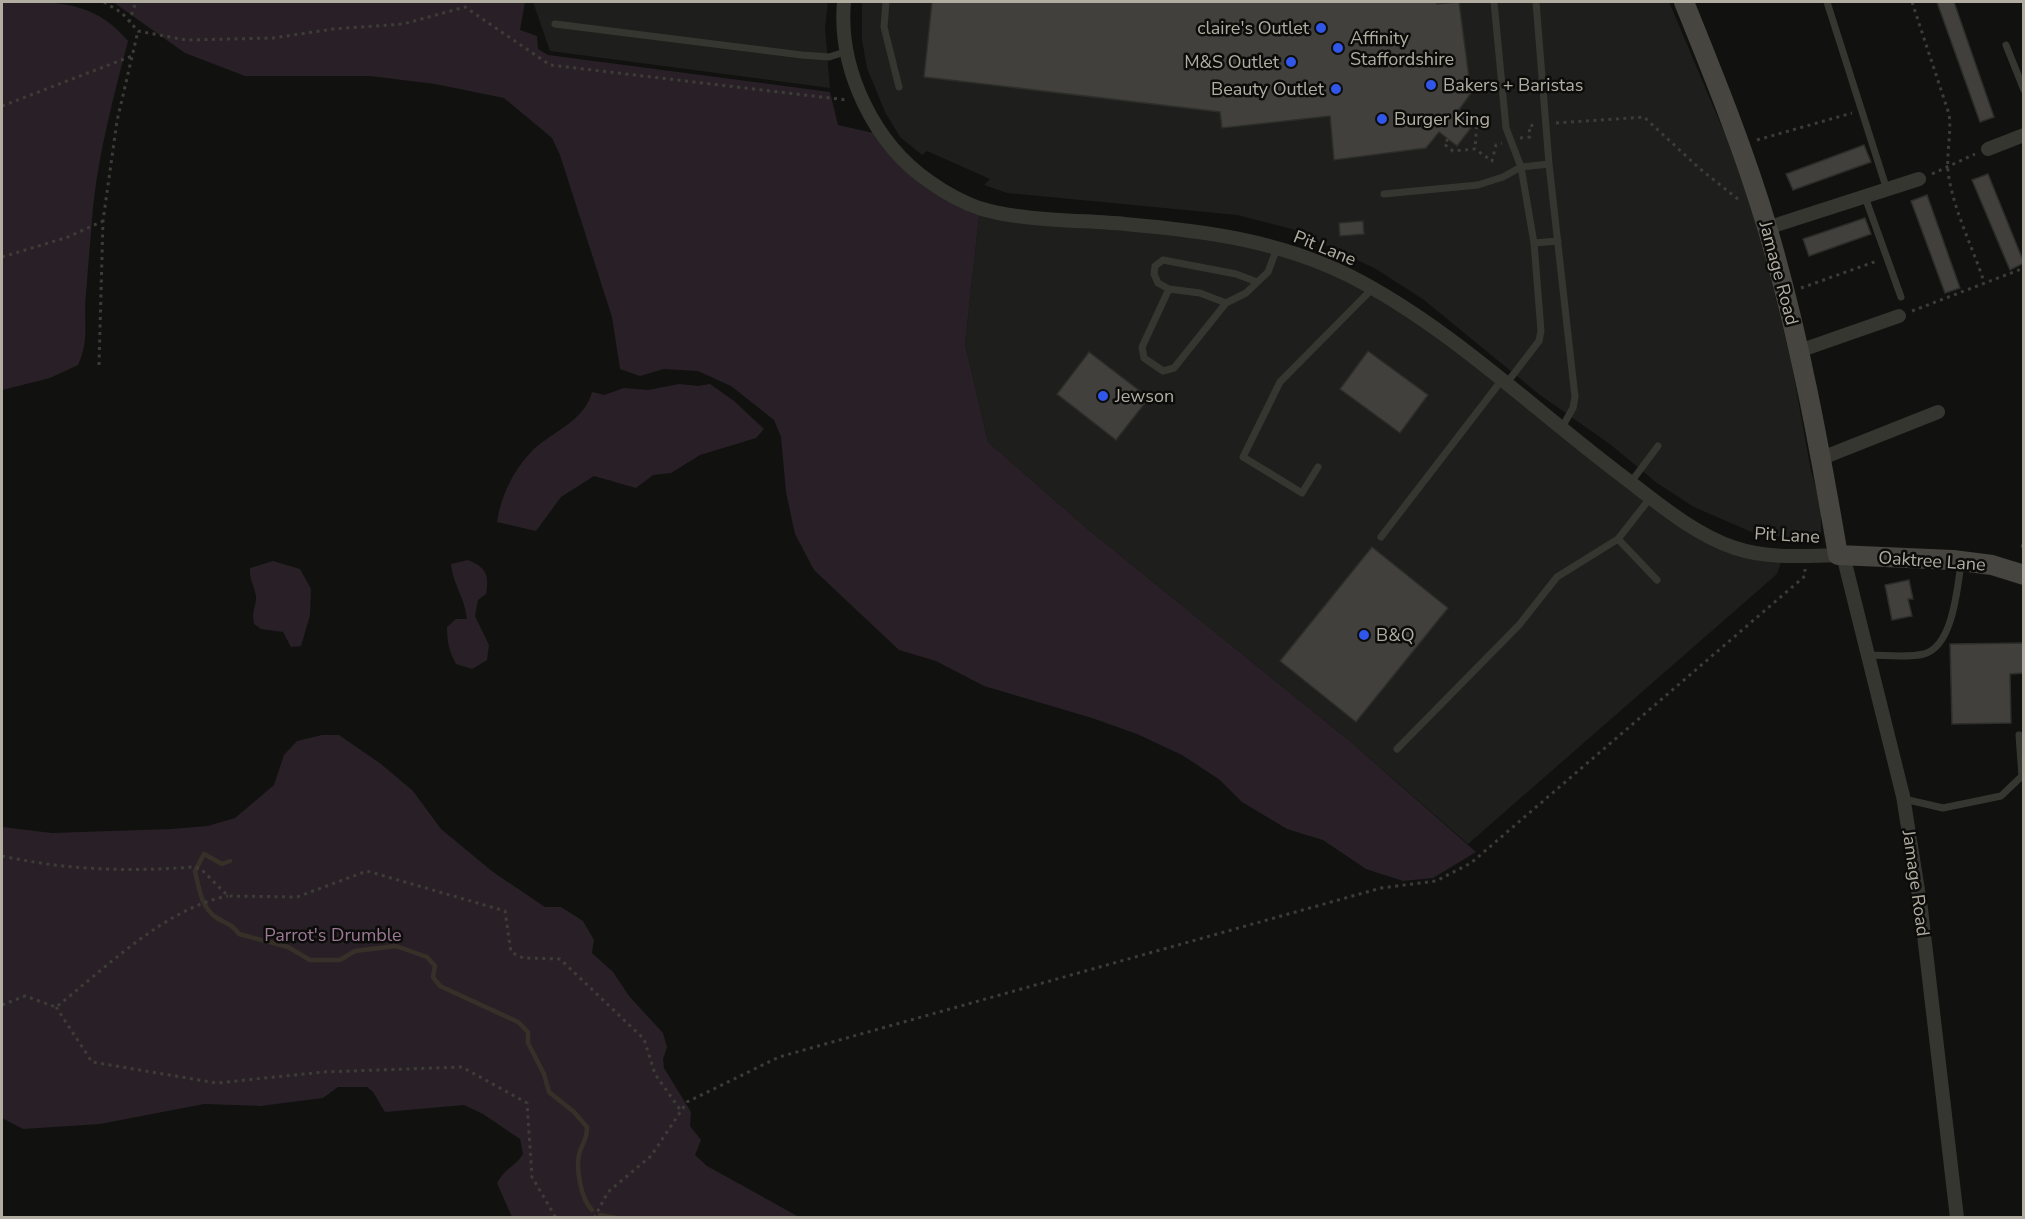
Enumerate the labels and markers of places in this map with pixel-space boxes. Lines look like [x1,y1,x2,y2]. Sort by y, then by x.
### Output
place label: claire's Outlet [1197,16,1310,40]
marker: claire's Outlet [1314,21,1328,35]
place label: Affinity Staffordshire [1350,26,1454,71]
marker: Affinity Staffordshire [1331,41,1345,55]
place label: M&S Outlet [1184,50,1280,74]
marker: M&S Outlet [1284,55,1298,69]
place label: Bakers + Baristas [1443,73,1584,97]
place label: Beauty Outlet [1211,77,1325,101]
marker: Bakers + Baristas [1424,78,1438,92]
marker: Beauty Outlet [1329,82,1343,96]
place label: Burger King [1394,107,1490,131]
marker: Burger King [1375,112,1389,126]
place label: Jewson [1114,384,1174,408]
marker: Jewson [1096,389,1110,403]
place label: B&Q [1376,623,1414,647]
marker: B&Q [1357,628,1371,642]

